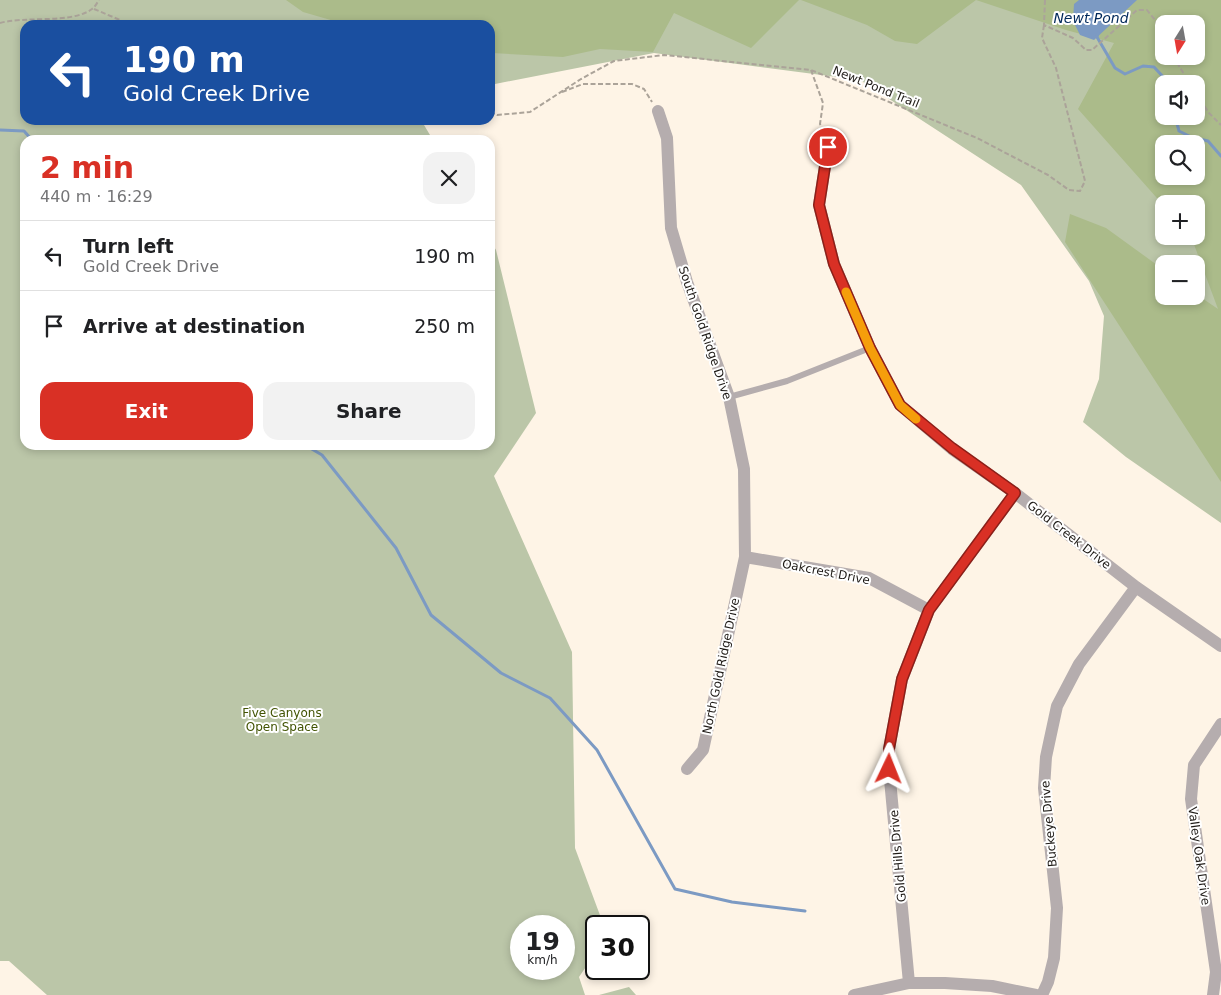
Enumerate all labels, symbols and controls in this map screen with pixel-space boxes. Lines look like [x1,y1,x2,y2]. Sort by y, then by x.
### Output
water label: Newt Pond [1053,10,1129,26]
north arrow [1155,15,1205,65]
map controls [1155,15,1205,305]
icon: left [40,40,105,105]
text: 190 m [123,40,245,80]
street label: Newt Pond Trail [831,63,921,111]
button: sound [1155,75,1205,125]
text: Gold Creek Drive [123,81,310,106]
pin [807,126,849,168]
icon: arrive [814,133,842,161]
button: search [1155,135,1205,185]
text: 2 min [40,150,134,185]
button: close [423,152,475,204]
text: 440 m · 16:29 [40,187,153,206]
button: + [1155,195,1205,245]
text: Turn left [83,235,174,257]
icon: left [40,242,68,270]
text: 190 m [414,245,475,267]
button: − [1155,255,1205,305]
text: Gold Creek Drive [83,257,219,276]
street label: South Gold Ridge Drive [676,264,734,402]
icon: arrive [40,312,68,340]
text: Arrive at destination [83,315,305,337]
text: 250 m [414,315,475,337]
button: Exit [40,382,253,440]
button: Share [263,382,475,440]
street label: Gold Creek Drive [1025,498,1113,572]
street label: Oakcrest Drive [781,557,871,587]
street label: North Gold Ridge Drive [700,597,742,735]
park label: Five Canyons Open Space [242,706,322,734]
position arrow [862,742,914,794]
street label: Buckeye Drive [1038,780,1060,868]
street label: Valley Oak Drive [1185,806,1213,906]
street label: Gold Hills Drive [887,809,909,903]
speed limit sign: 30 [585,915,650,980]
text: 19 [525,927,560,956]
text: km/h [527,953,558,967]

